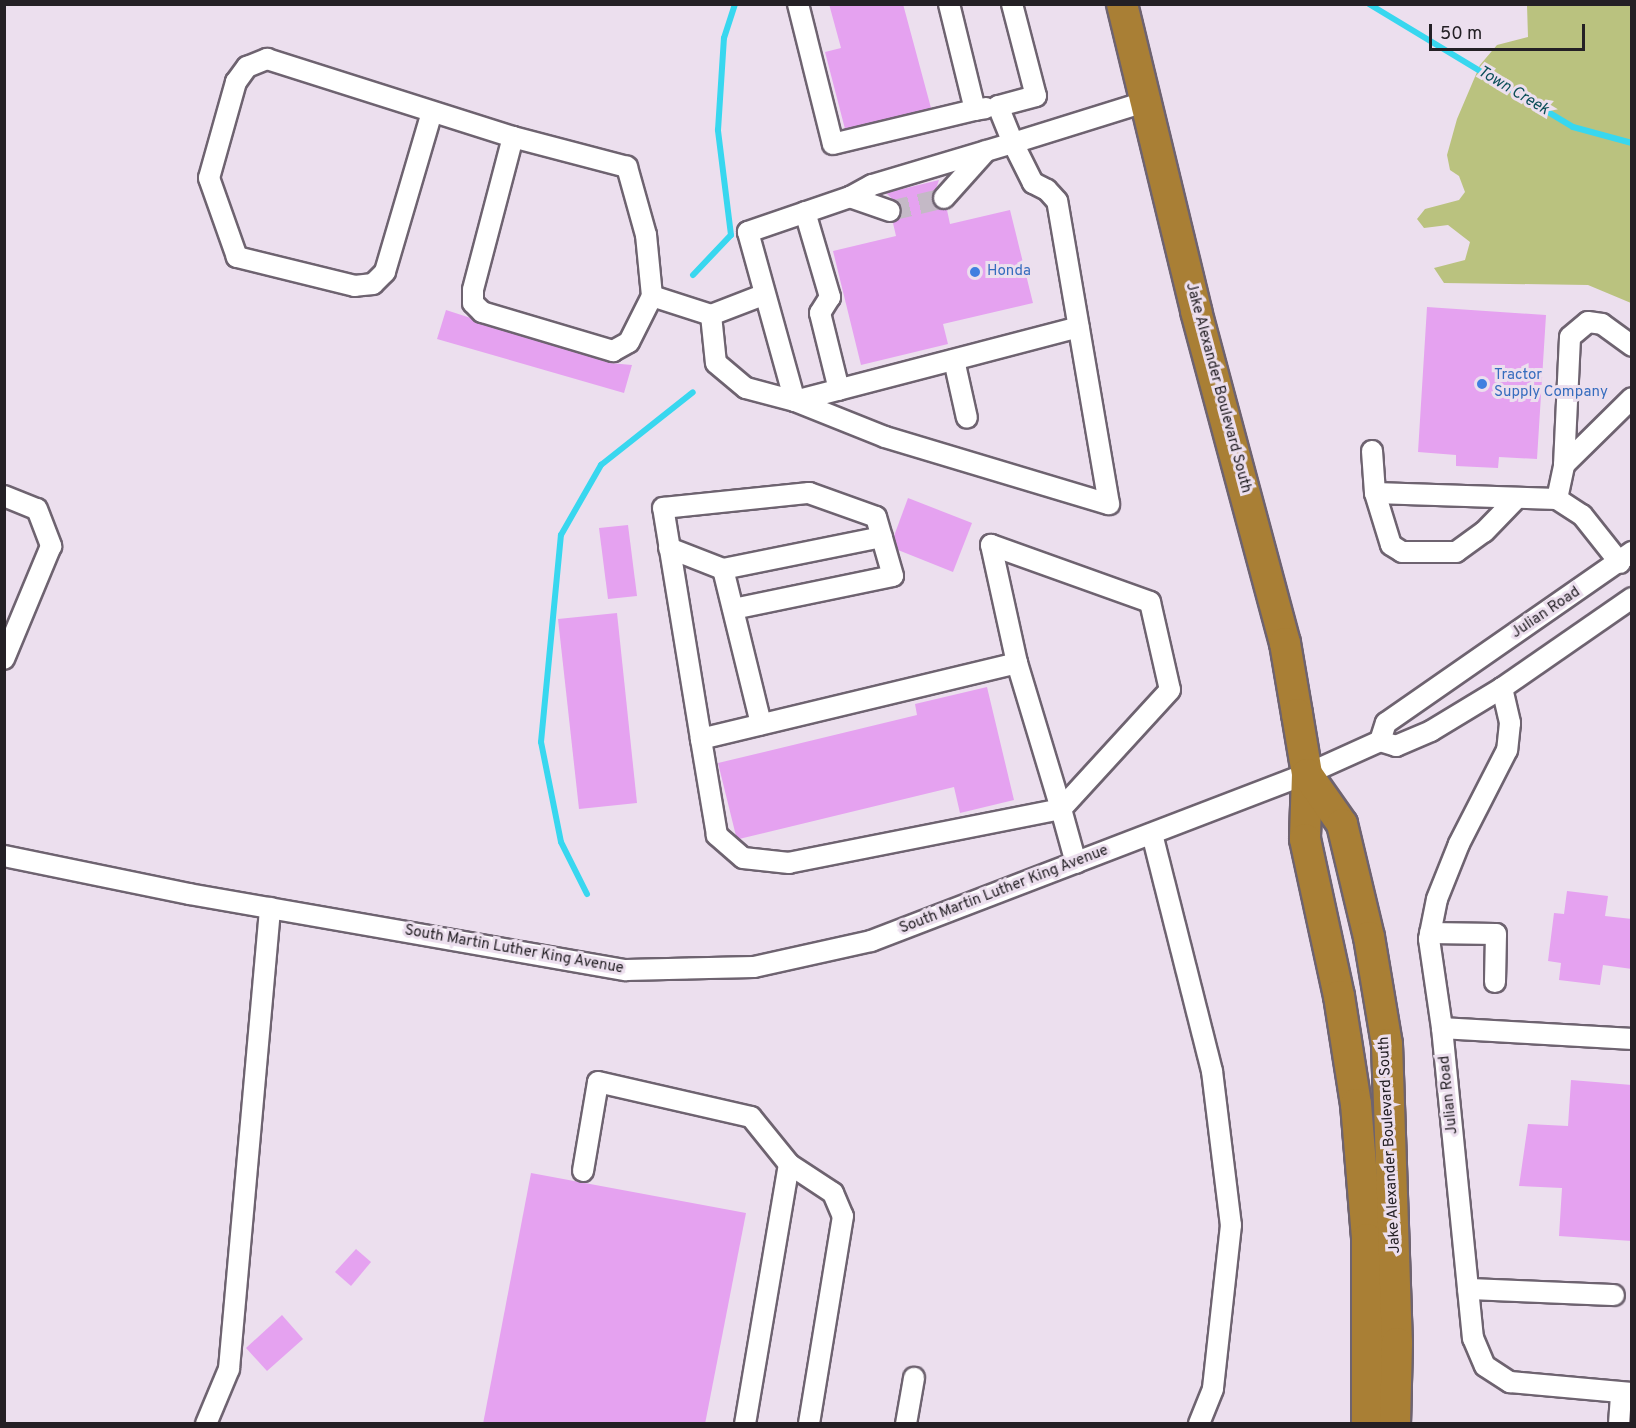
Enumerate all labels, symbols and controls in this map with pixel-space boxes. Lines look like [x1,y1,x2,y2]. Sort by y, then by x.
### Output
scale bar [1432,12,1588,50]
text: 50 m [1440,23,1482,46]
water label: Town Creek [1474,62,1552,120]
place label: Honda [987,263,1031,281]
marker: Honda [968,265,982,279]
street label: Jake Alexander Boulevard South [1181,280,1255,496]
place label: Tractor Supply Company [1494,366,1608,401]
marker: Tractor Supply Company [1475,377,1489,391]
street label: Julian Road [1508,583,1584,643]
street label: South Martin Luther King Avenue [897,842,1111,938]
street label: South Martin Luther King Avenue [403,922,625,978]
street label: Jake Alexander Boulevard South [1375,1036,1405,1254]
street label: Julian Road [1436,1055,1462,1135]

